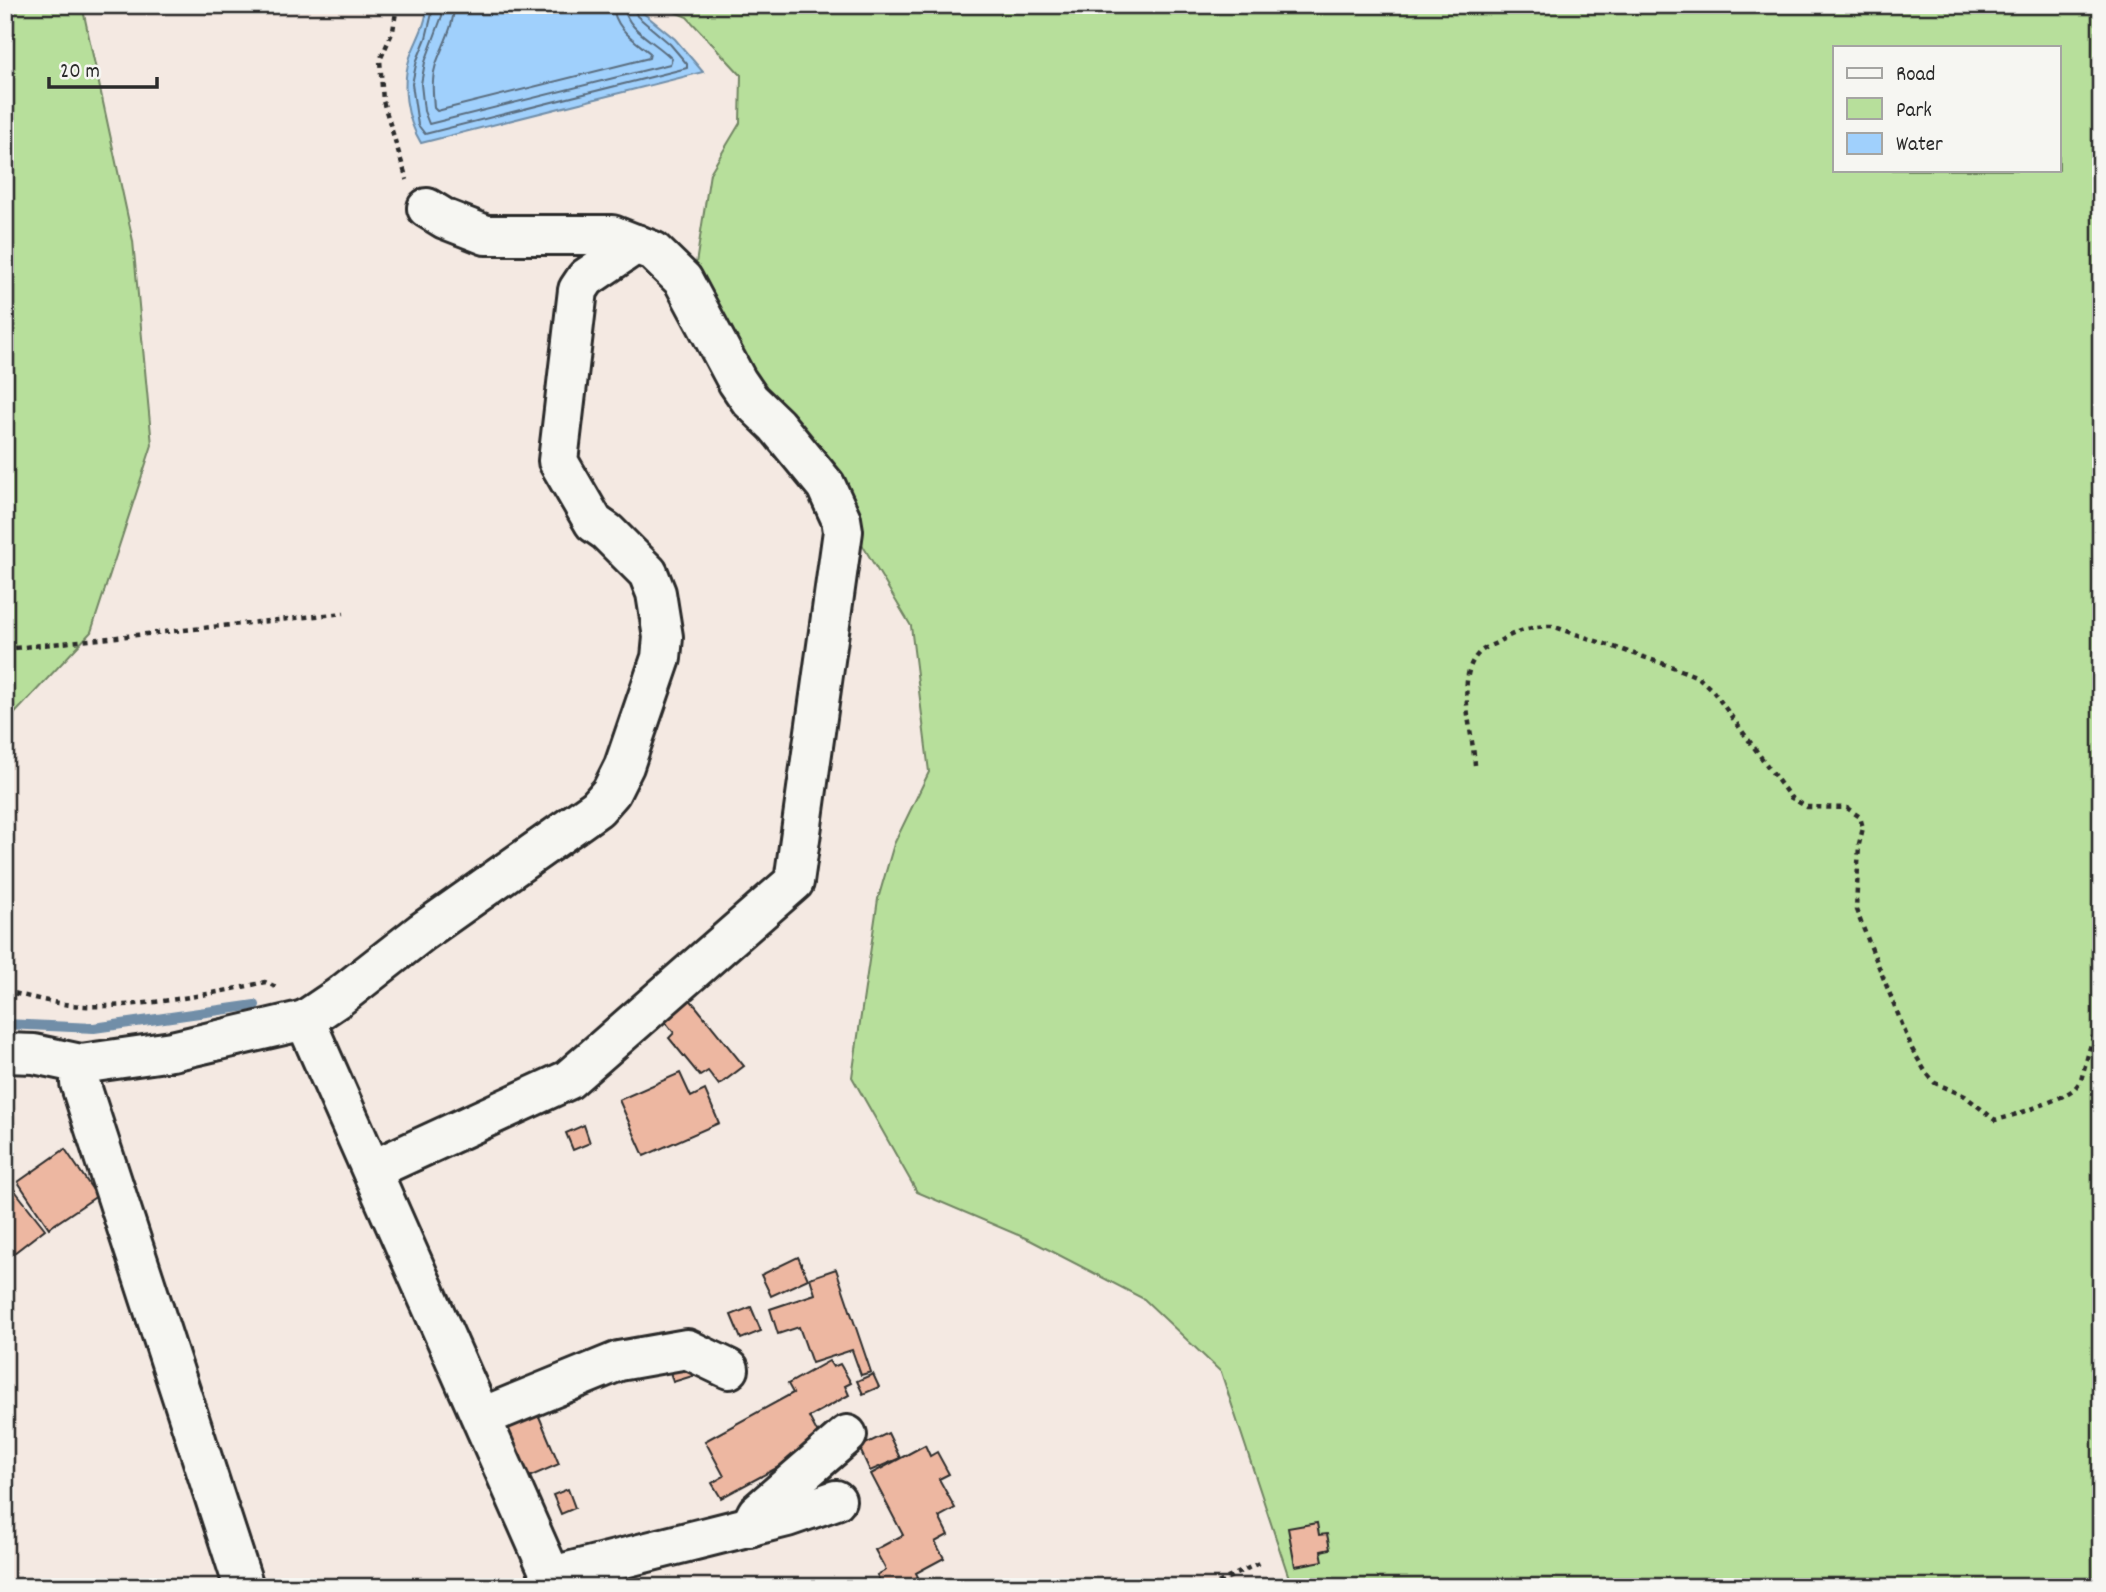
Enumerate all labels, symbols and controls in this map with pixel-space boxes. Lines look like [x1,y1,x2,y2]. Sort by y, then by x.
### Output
scale bar [49,46,158,90]
legend [1833,46,2060,172]
text: 20 m [60,58,100,88]
text: Road [1896,61,1935,91]
text: Park [1896,97,1932,127]
text: Water [1896,131,1943,161]

